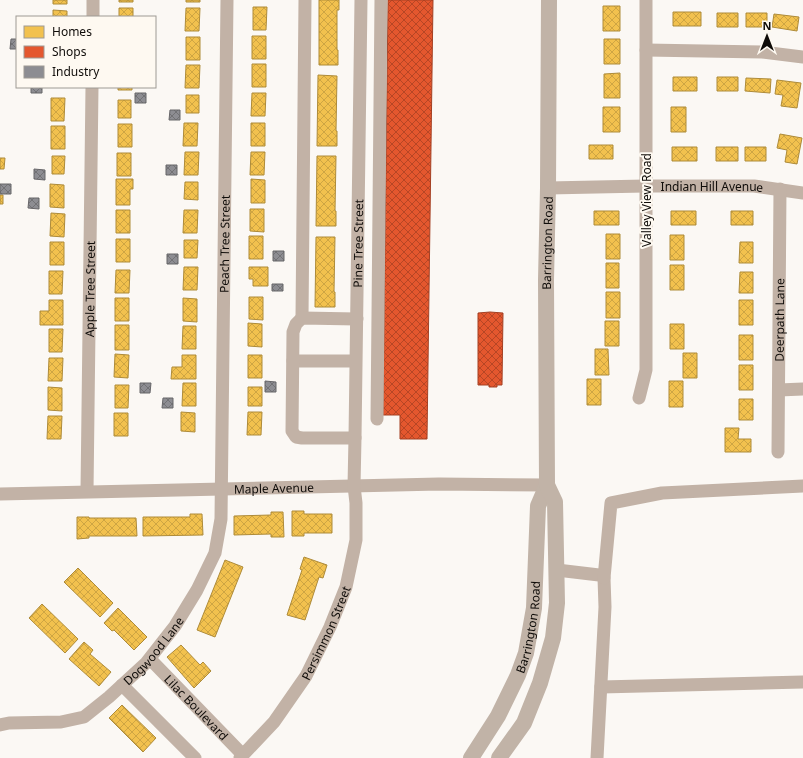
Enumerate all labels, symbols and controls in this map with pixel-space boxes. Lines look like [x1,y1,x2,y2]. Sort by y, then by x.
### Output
legend [16,16,156,88]
north arrow [747,16,787,56]
text: N [763,18,771,33]
text: Homes [52,23,92,40]
text: Shops [52,43,87,60]
text: Industry [52,63,100,80]
street label: Valley View Road [638,153,655,247]
street label: Indian Hill Avenue [661,178,765,196]
street label: Peach Tree Street [215,194,233,293]
street label: Barrington Road [537,196,556,290]
street label: Pine Tree Street [349,198,367,288]
street label: Apple Tree Street [80,240,99,337]
street label: Deerpath Lane [770,278,788,362]
street label: Maple Avenue [234,478,314,497]
street label: Barrington Road [511,581,544,675]
street label: Persimmon Street [297,583,354,683]
street label: Dogwood Lane [119,613,187,689]
street label: Lilac Boulevard [161,671,232,744]

